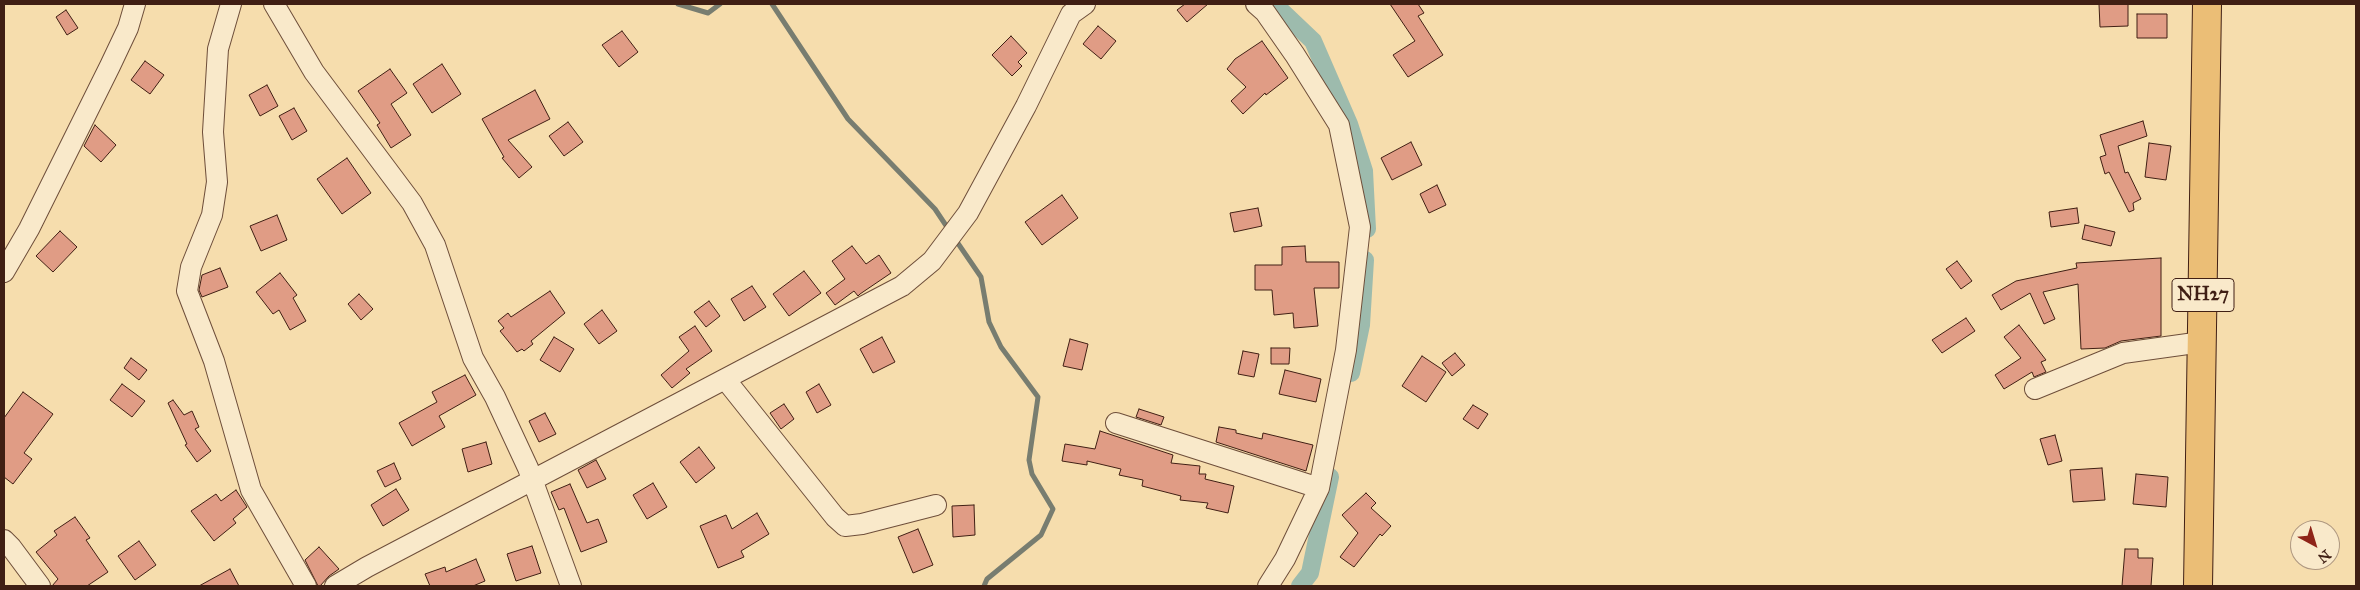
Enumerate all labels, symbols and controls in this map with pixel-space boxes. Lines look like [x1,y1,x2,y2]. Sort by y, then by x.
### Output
road number: NH27 [2172,278,2234,312]
north arrow [2290,520,2340,570]
text: N [2314,546,2334,567]

